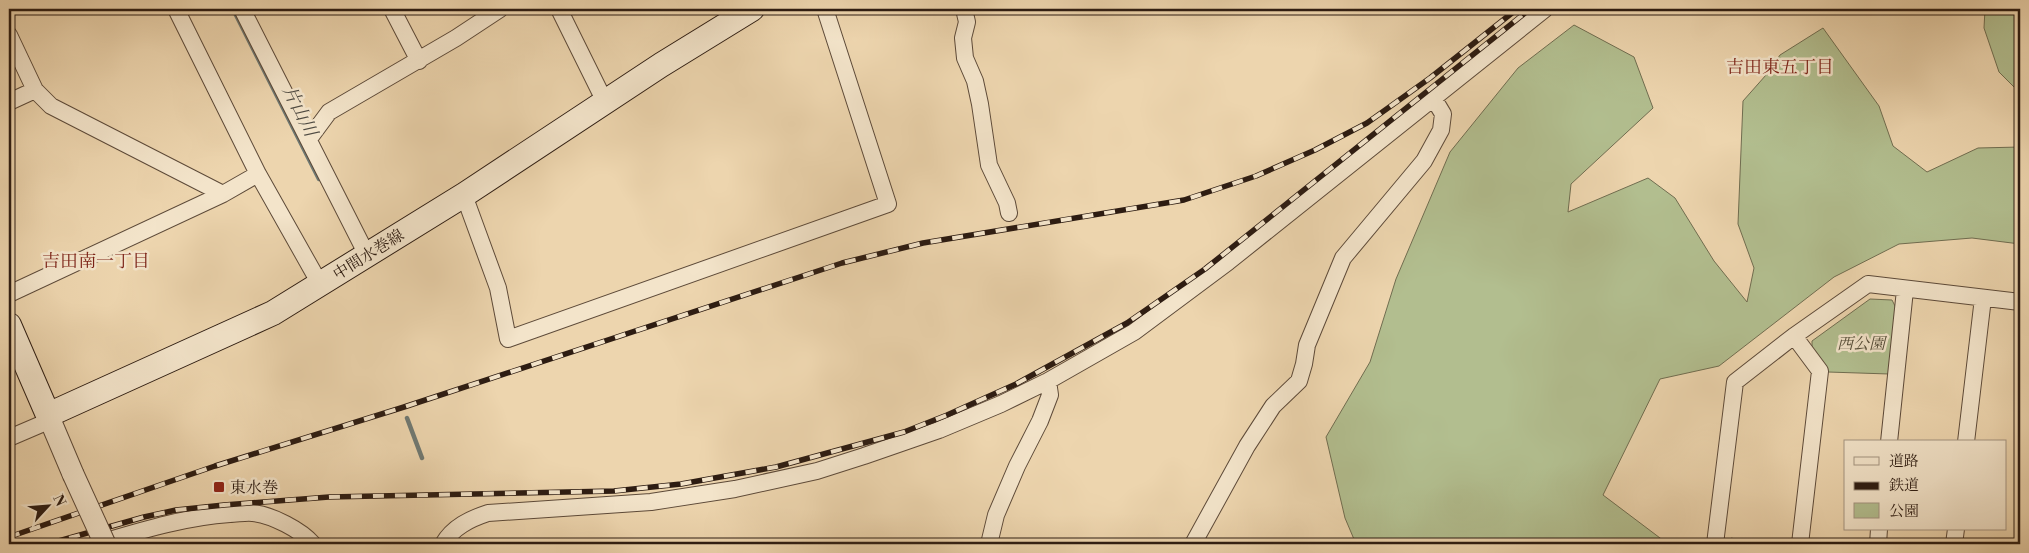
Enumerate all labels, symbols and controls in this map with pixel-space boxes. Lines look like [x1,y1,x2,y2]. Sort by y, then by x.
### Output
district label: 吉田東五丁目 [1726,56,1834,79]
water label: 片山川 [277,82,323,142]
street label: 中間水巻線 [329,225,408,285]
district label: 吉田南一丁目 [42,250,150,273]
park label: 西公園 [1837,334,1888,354]
legend [1844,440,2006,530]
text: 道路 [1889,452,1919,471]
text: 鉄道 [1889,476,1919,495]
place label: 東水巻 [230,478,278,498]
north arrow [22,480,72,530]
marker: 東水巻 [212,480,226,494]
text: N [48,492,69,510]
text: 公園 [1889,502,1919,521]

